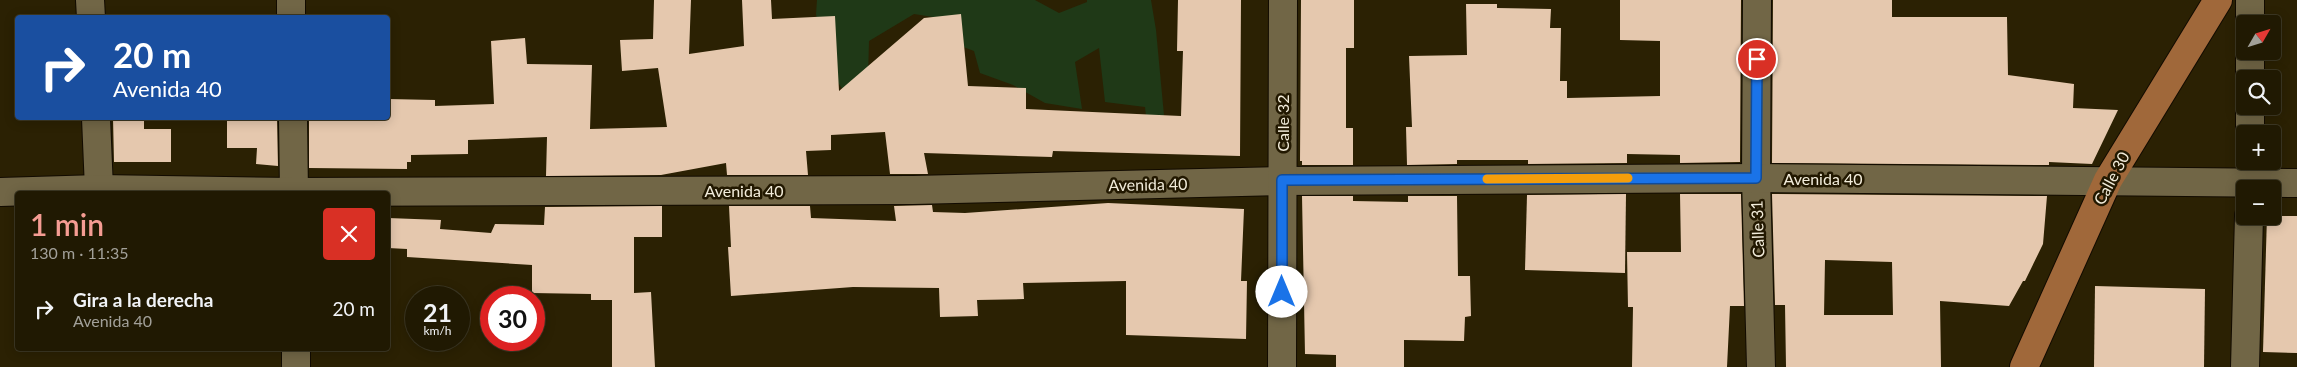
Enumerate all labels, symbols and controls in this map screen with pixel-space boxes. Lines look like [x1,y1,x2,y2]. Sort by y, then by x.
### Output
north arrow [2236,15,2281,60]
map controls [2236,15,2281,225]
text: 20 m [113,33,191,75]
icon: right [30,35,95,100]
pin [1736,38,1778,80]
icon: arrive [1743,45,1771,73]
button: search [2236,70,2281,115]
text: Avenida 40 [113,75,222,102]
street label: Calle 32 [1273,94,1292,152]
button: + [2236,125,2281,170]
street label: Calle 30 [2089,148,2133,208]
street label: Avenida 40 [1783,169,1863,188]
street label: Avenida 40 [1108,174,1188,194]
button: − [2236,180,2281,225]
street label: Avenida 40 [704,181,784,200]
street label: Calle 31 [1747,200,1767,258]
text: 1 min [30,206,104,242]
button: close [323,208,375,260]
text: 130 m · 11:35 [30,243,129,262]
position arrow [1255,265,1307,317]
speed limit sign: 30 [480,286,545,351]
text: Gira a la derecha [73,288,213,311]
icon: right [30,295,58,323]
text: 20 m [332,297,375,320]
text: 21 [423,297,452,327]
text: Avenida 40 [73,311,152,330]
text: km/h [423,323,452,338]

